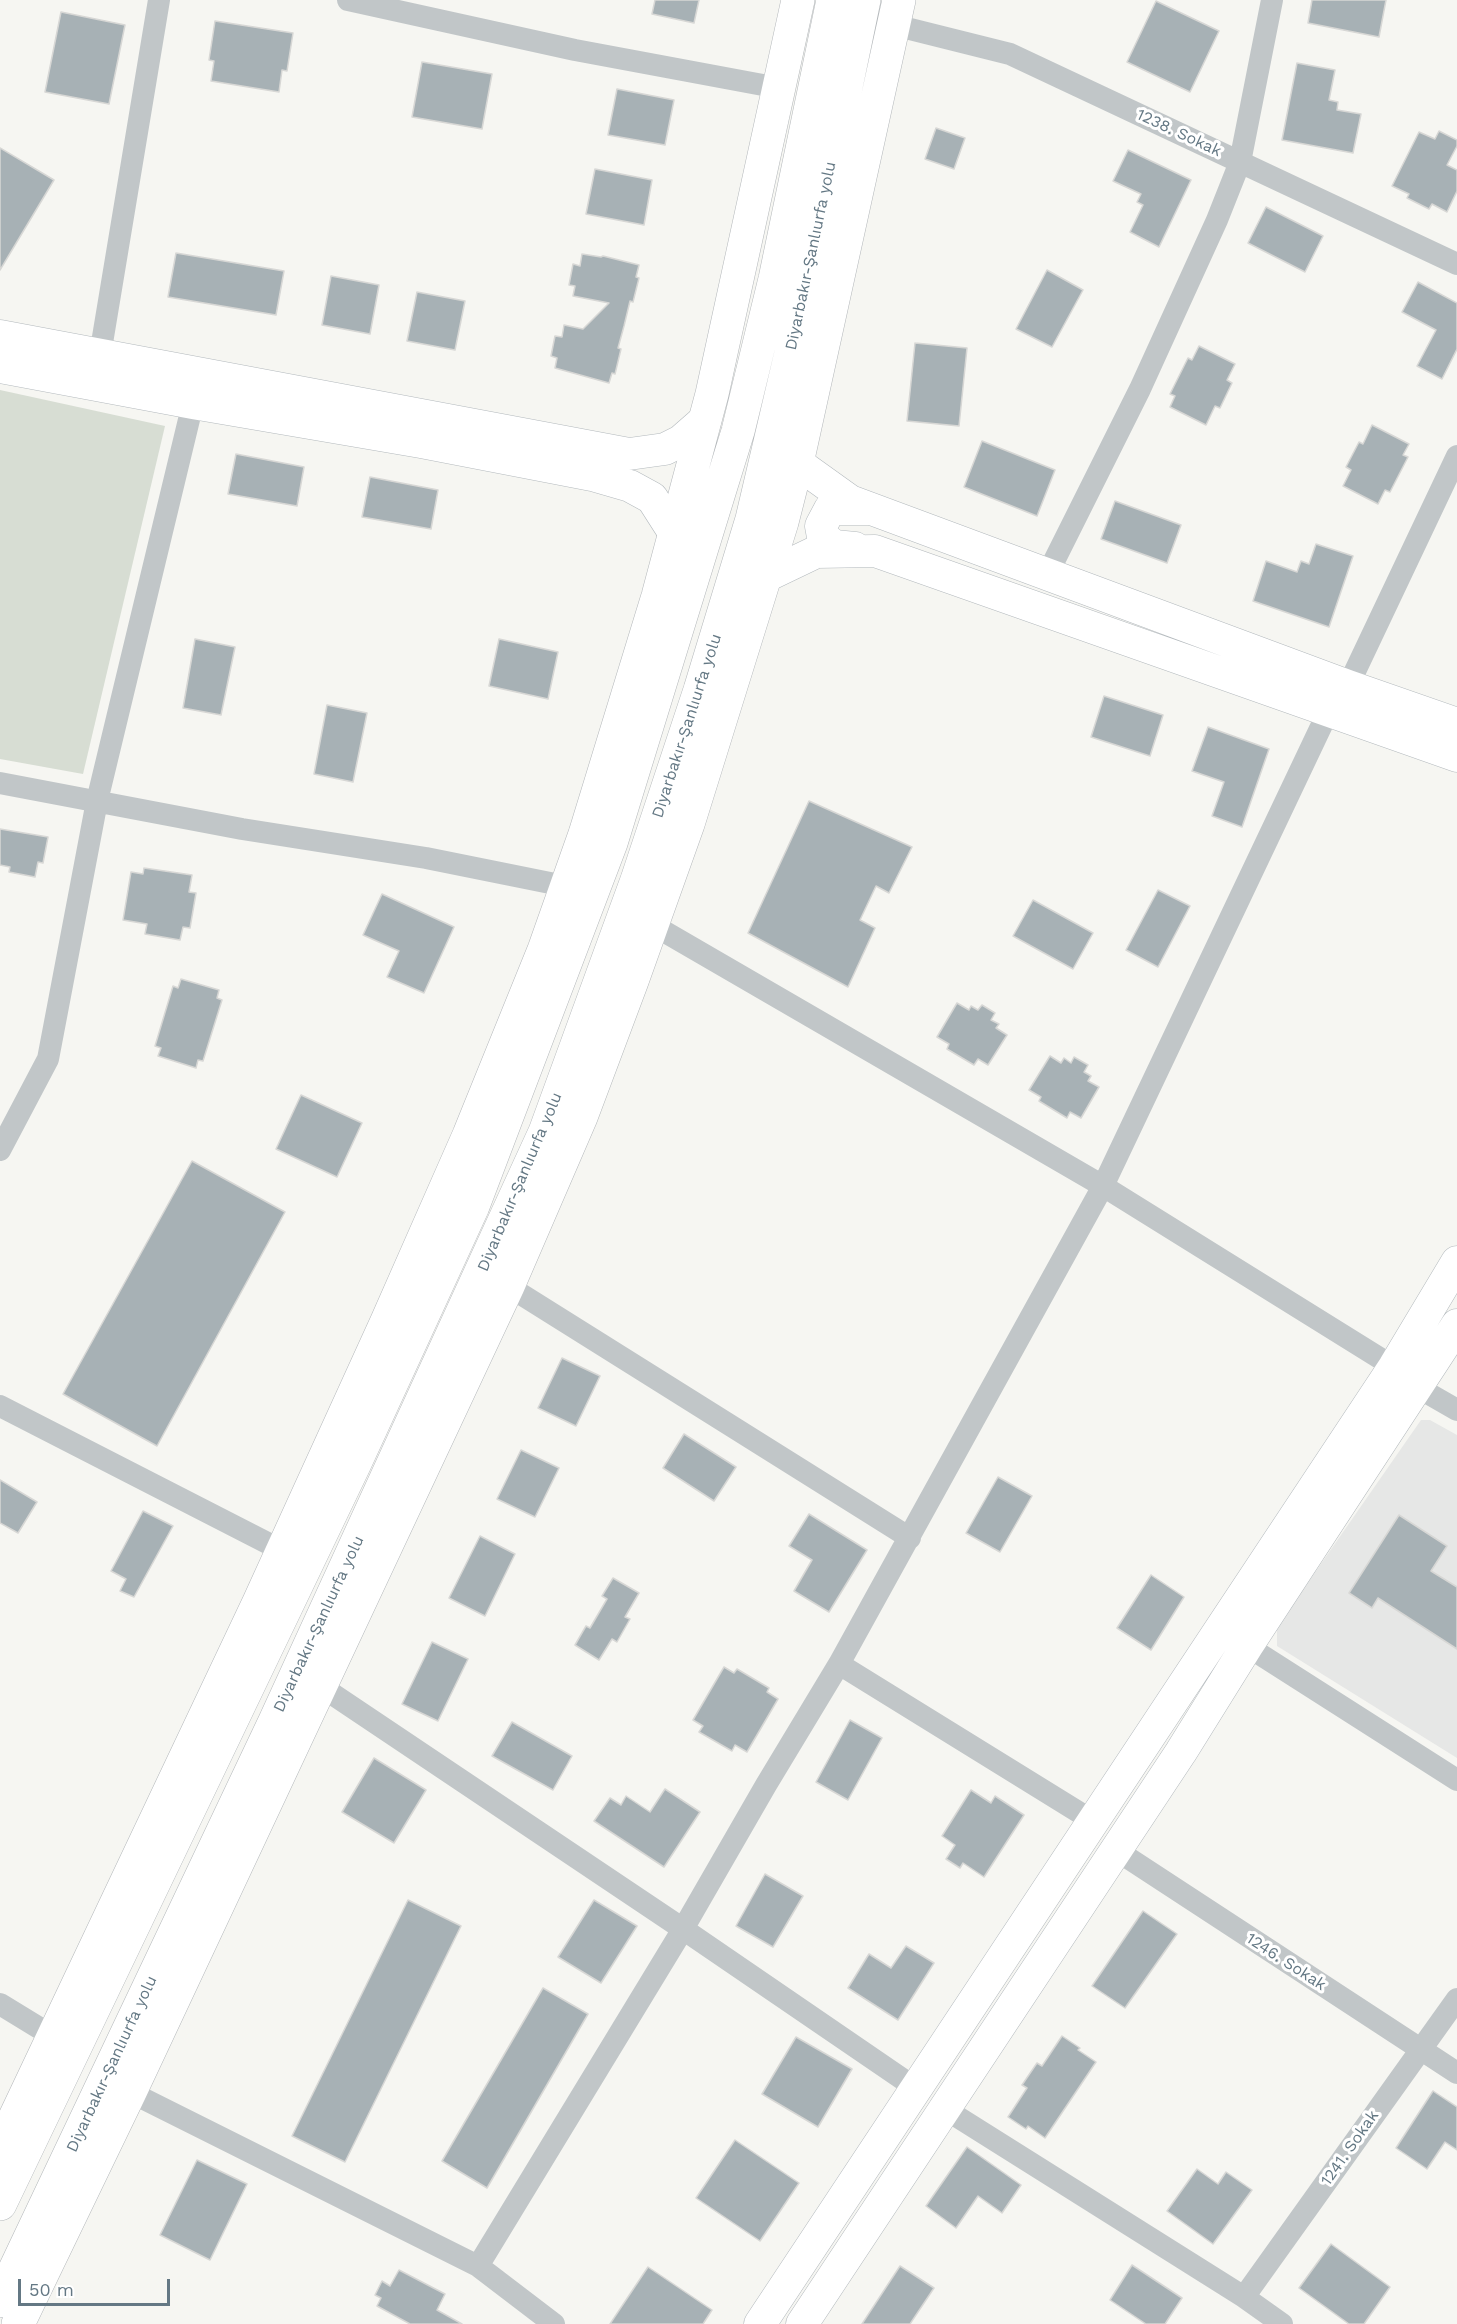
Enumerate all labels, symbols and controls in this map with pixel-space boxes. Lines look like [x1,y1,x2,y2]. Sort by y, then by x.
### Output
street label: 1238. Sokak [1134,105,1224,161]
street label: Diyarbakır-Şanlıurfa yolu [782,160,840,352]
street label: Diyarbakır-Şanlıurfa yolu [648,632,726,820]
street label: Diyarbakır-Şanlıurfa yolu [474,1090,566,1274]
street label: Diyarbakır-Şanlıurfa yolu [270,1533,368,1715]
street label: 1246. Sokak [1243,1929,1329,1995]
street label: Diyarbakır-Şanlıurfa yolu [63,1973,161,2155]
street label: 1241. Sokak [1317,2107,1383,2189]
scale bar [21,2267,172,2305]
text: 50 m [29,2279,74,2300]

